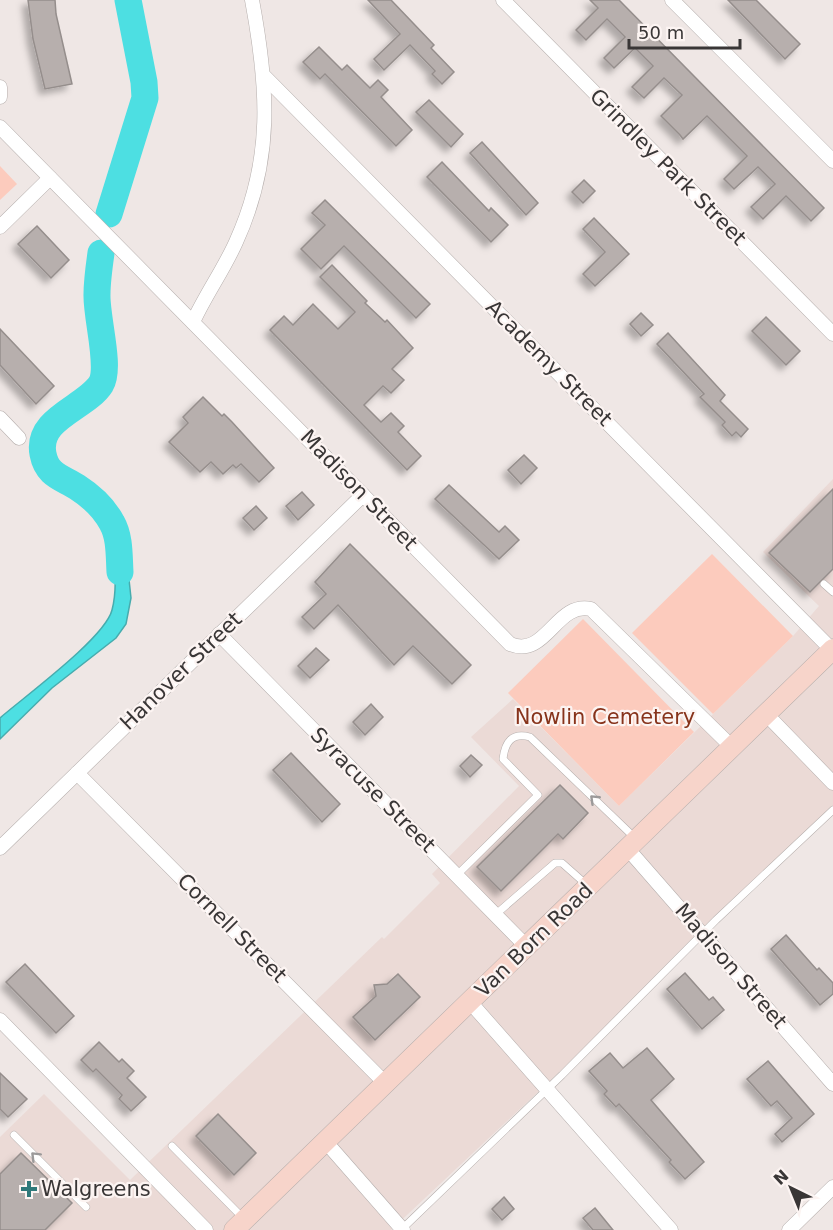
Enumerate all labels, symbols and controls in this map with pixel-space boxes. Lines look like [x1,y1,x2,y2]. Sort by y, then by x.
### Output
scale bar [629,12,740,50]
text: 50 m [638,22,684,43]
street label: Grindley Park Street [585,84,751,250]
street label: Academy Street [481,295,617,431]
street label: Madison Street [296,425,422,555]
street label: Hanover Street [115,607,247,735]
park label: Nowlin Cemetery [515,705,695,729]
street label: Syracuse Street [306,723,440,857]
one-way arrow [591,795,601,806]
street label: Cornell Street [173,869,291,987]
street label: Van Born Road [470,878,598,1002]
street label: Madison Street [670,899,792,1033]
one-way arrow [31,1152,41,1163]
north arrow [761,1158,821,1218]
text: N [770,1166,792,1189]
place label: Walgreens [41,1177,151,1201]
marker: Walgreens [22,1182,36,1196]

